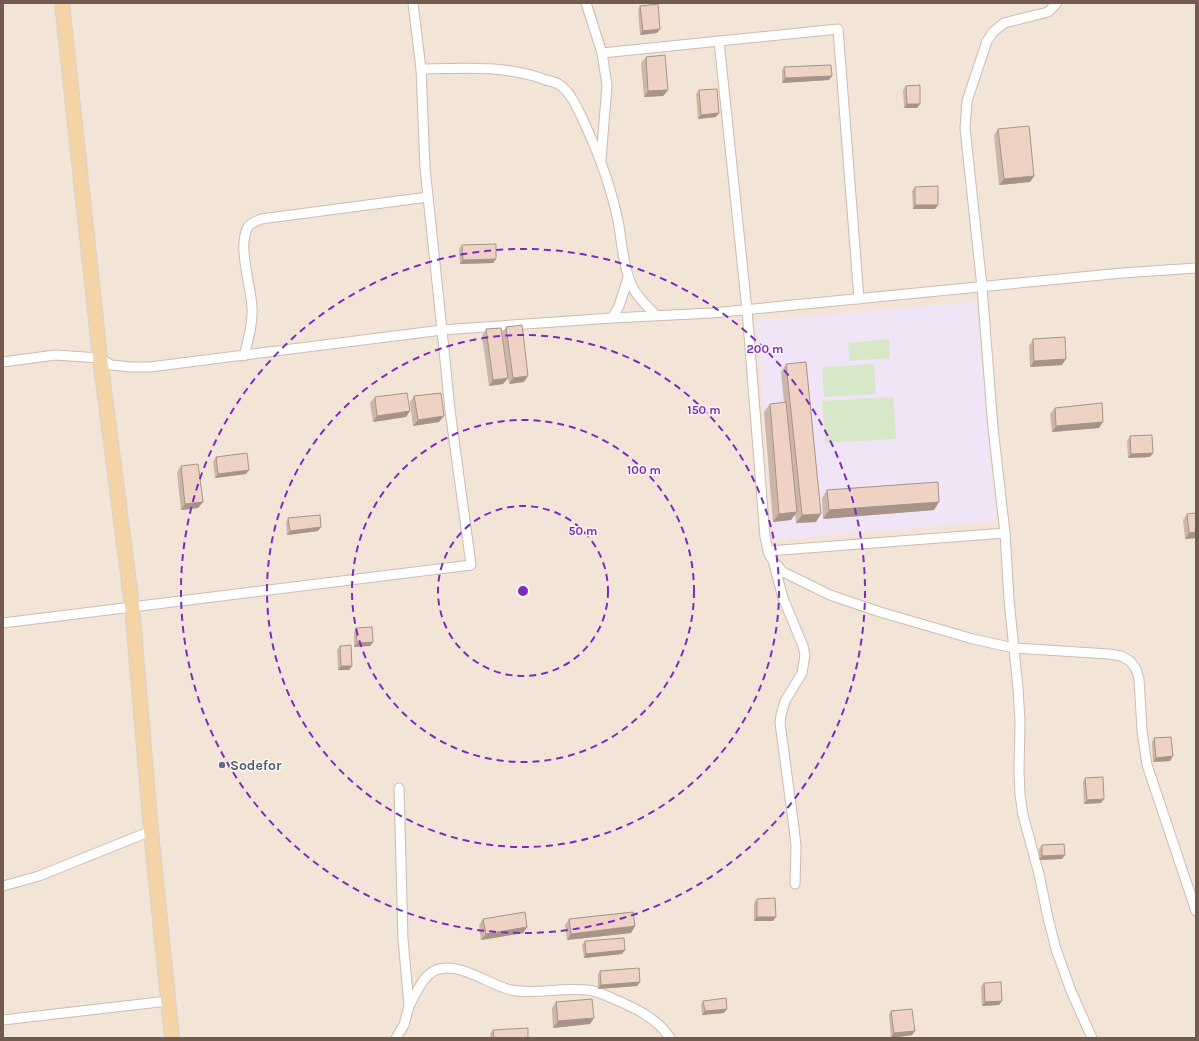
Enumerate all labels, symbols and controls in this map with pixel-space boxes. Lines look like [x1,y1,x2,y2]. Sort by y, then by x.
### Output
text: 200 m [747,342,783,356]
text: 150 m [687,403,721,417]
text: 100 m [627,463,661,477]
text: 50 m [569,524,598,538]
centre of rings [516,584,530,598]
place label: Sodefor [230,757,282,774]
marker: Sodefor [217,760,227,770]

